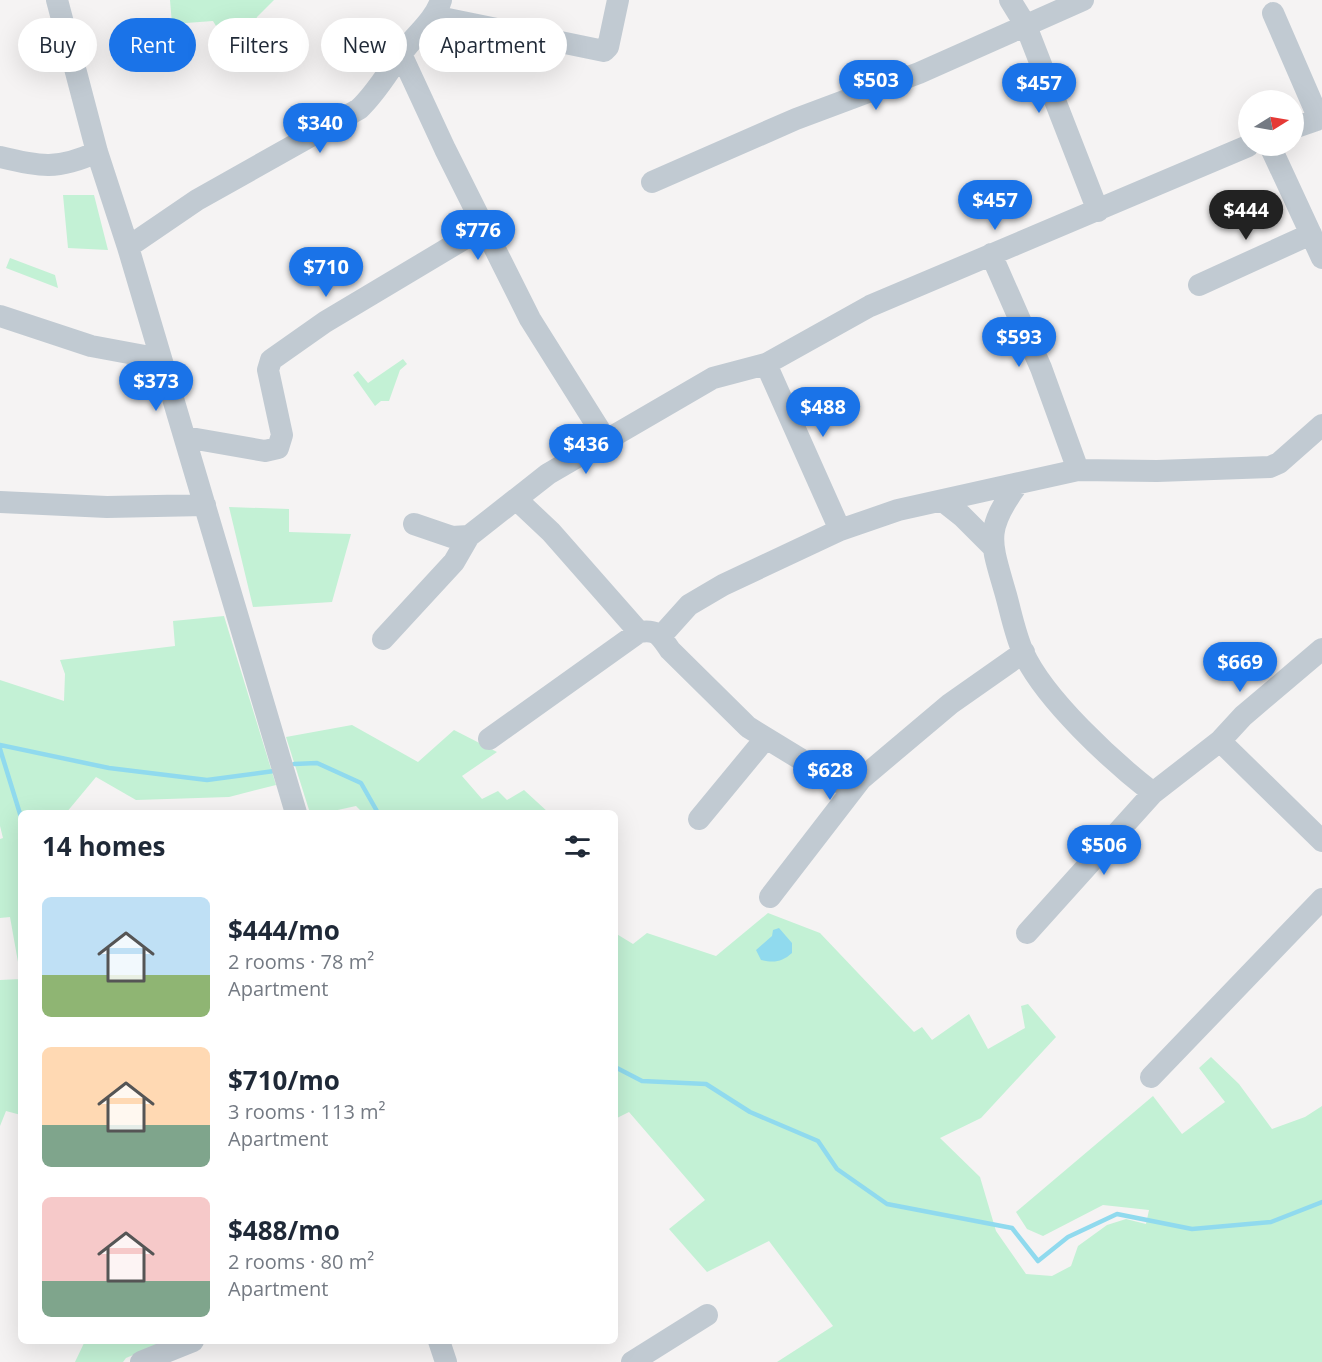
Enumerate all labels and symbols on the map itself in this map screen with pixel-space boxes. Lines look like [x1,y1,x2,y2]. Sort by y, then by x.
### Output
pin: $503 [840,60,912,111]
pin: $457 [1003,63,1075,114]
north arrow [1238,90,1304,156]
pin: $340 [284,103,356,154]
pin: $457 [959,180,1031,231]
pin: $444 [1210,190,1282,241]
pin: $776 [442,210,514,261]
pin: $710 [290,247,362,298]
pin: $593 [983,317,1055,368]
pin: $373 [120,361,192,412]
pin: $488 [787,387,859,438]
pin: $436 [550,424,622,475]
pin: $669 [1204,642,1276,693]
pin: $628 [794,750,866,801]
pin: $506 [1068,825,1140,876]

